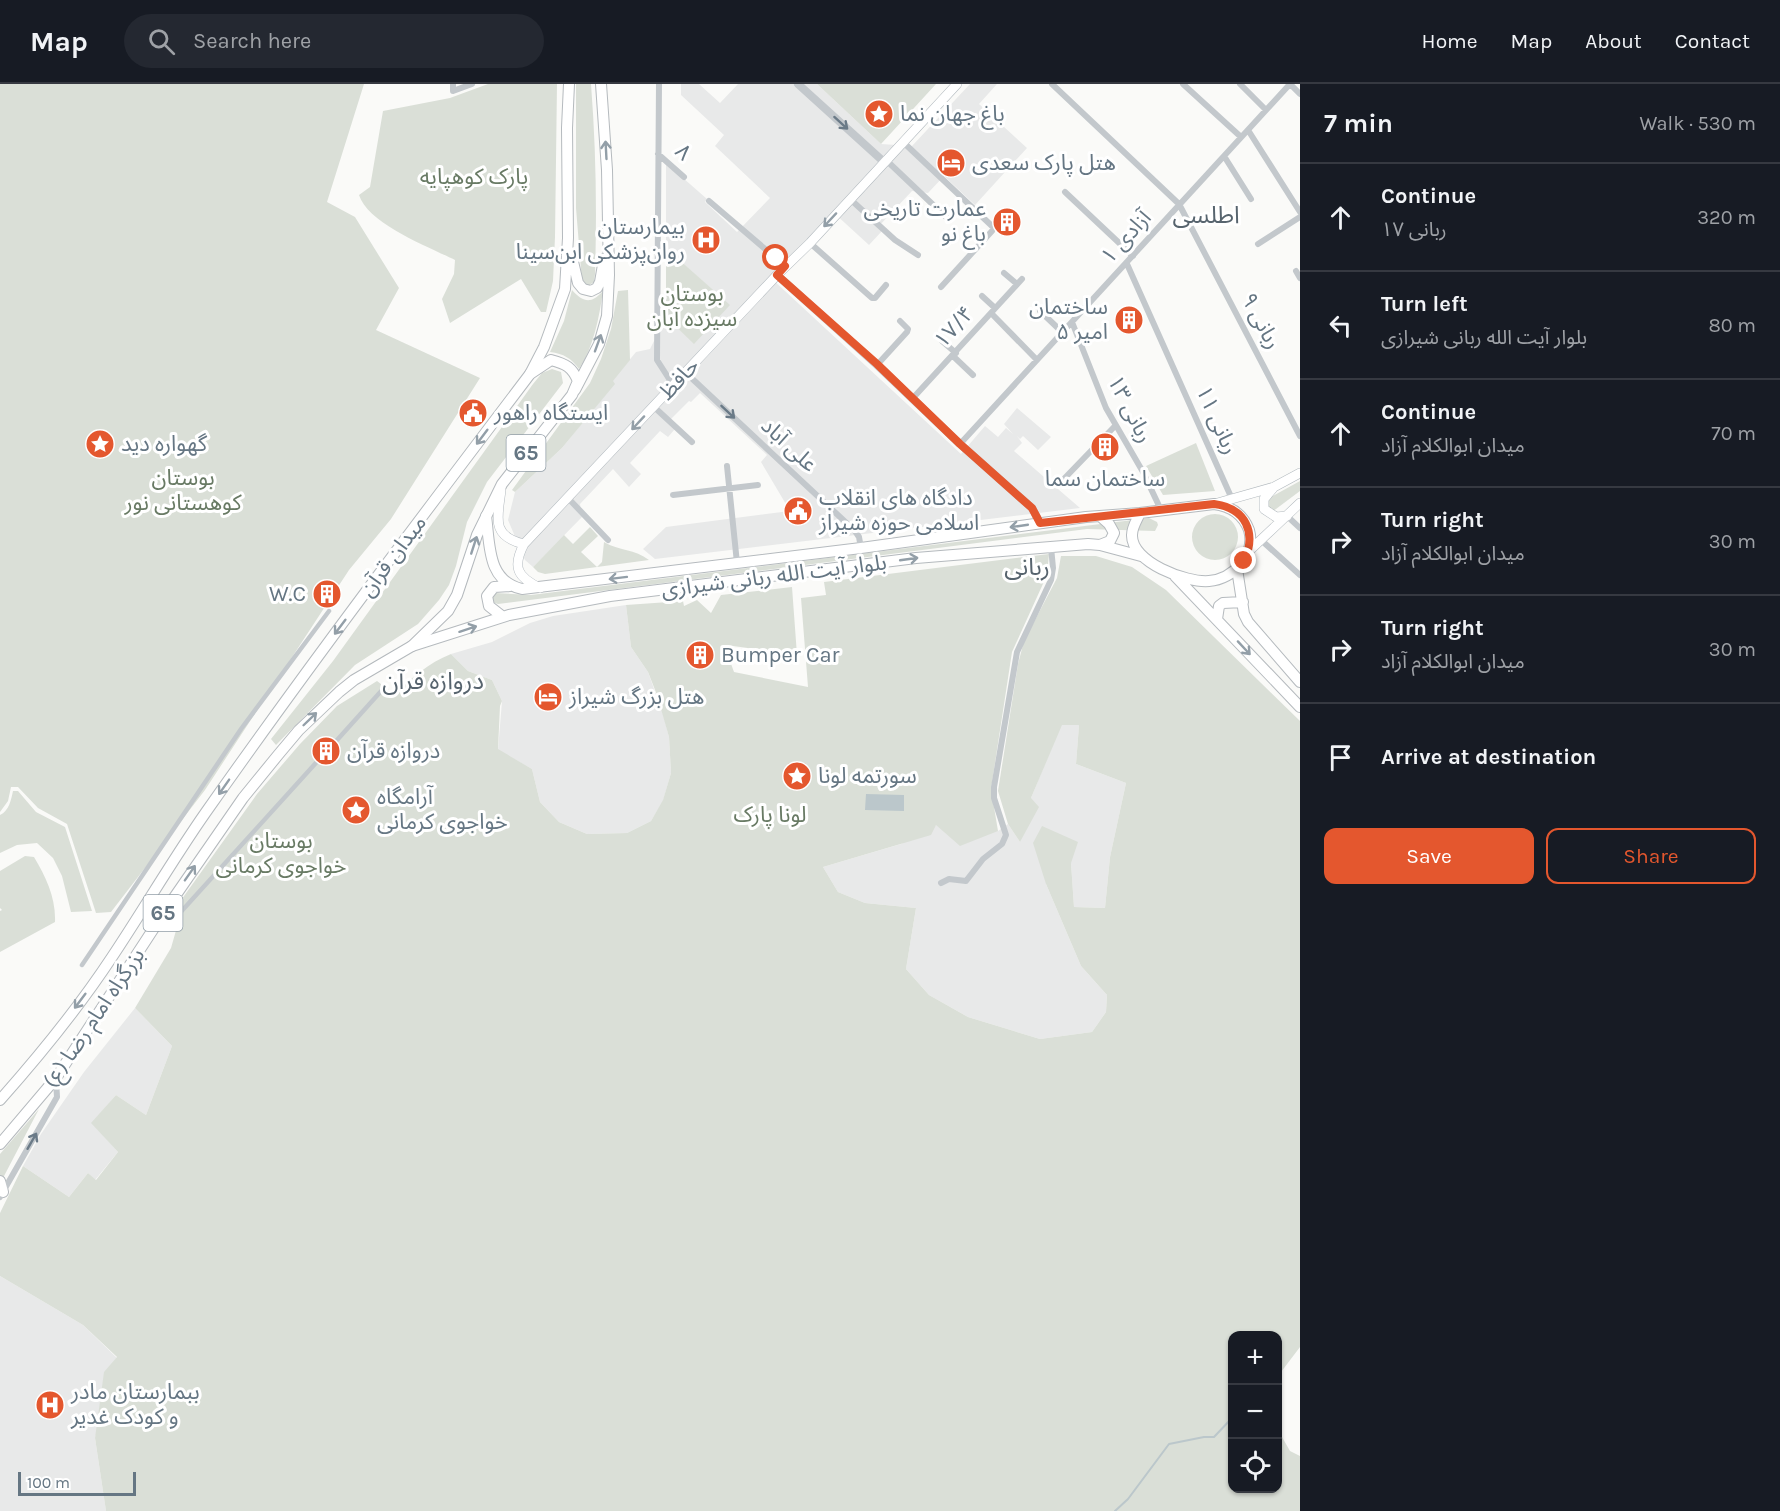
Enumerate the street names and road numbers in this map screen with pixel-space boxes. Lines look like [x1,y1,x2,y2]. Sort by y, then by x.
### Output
street label: ۸ [670,138,697,166]
street label: آزادی ۱ [1095,204,1158,269]
street label: ربانی ۹ [1236,289,1286,353]
street label: ۱۷/۴ [929,301,979,353]
street label: حافظ [653,353,705,405]
street label: ربانی ۱۳ [1102,371,1158,447]
street label: ربانی ۱۱ [1190,382,1244,458]
street label: علی آباد [756,413,822,477]
road number: 65 [506,435,546,471]
street label: میدان قرآن [354,510,432,602]
street label: بلوار آیت الله ربانی شیرازی [660,549,888,603]
road number: 65 [144,895,182,931]
street label: بزرگراه امام رضا (ع) [38,943,153,1095]

